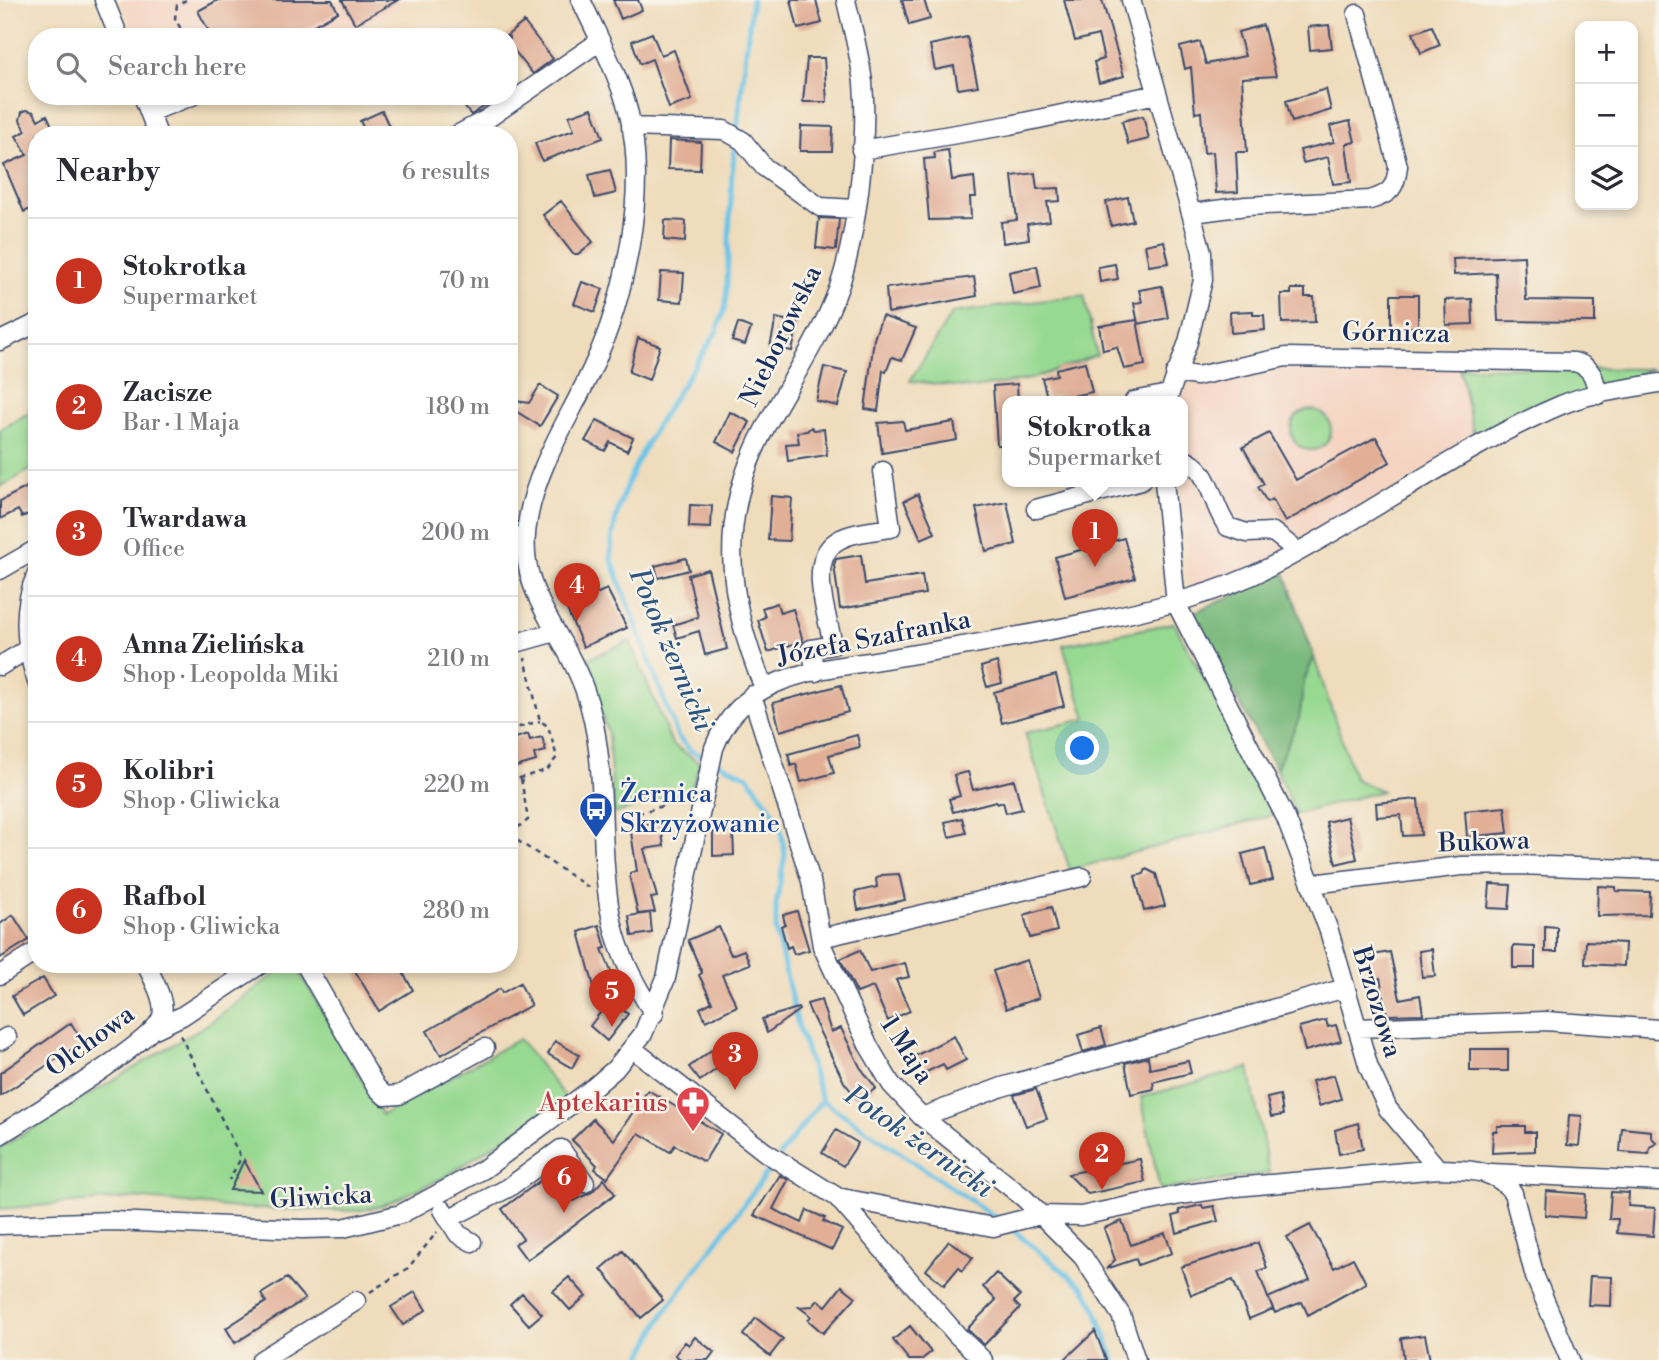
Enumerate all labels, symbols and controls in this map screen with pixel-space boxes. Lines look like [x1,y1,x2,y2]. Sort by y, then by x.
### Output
map controls [1575,21,1638,210]
button: + [1575,21,1638,84]
search box [28,28,518,105]
icon: search [52,48,90,86]
text: Search here [108,51,247,83]
button: − [1575,84,1638,147]
button: layers [1575,147,1638,210]
text: Nearby [56,153,160,191]
text: 6 results [402,158,490,186]
text: Stokrotka [123,251,247,283]
street label: Nieborowska [733,260,829,412]
text: 1 [73,267,85,295]
text: 70 m [439,267,490,295]
text: Supermarket [123,283,258,311]
street label: Górnicza [1342,316,1451,350]
text: Zacisze [123,377,213,409]
text: 2 [72,393,86,421]
text: 180 m [426,393,490,421]
popup [1002,396,1188,487]
text: Bar · 1 Maja [123,409,240,437]
text: Stokrotka [1028,412,1151,444]
text: Supermarket [1028,444,1162,472]
text: Twardawa [123,503,247,535]
pin: 1 [1072,509,1118,567]
text: 3 [72,519,86,547]
text: 200 m [422,519,490,547]
text: Office [123,535,185,563]
water label: Potok żernicki [621,562,721,737]
pin: 4 [554,563,600,621]
street label: Józefa Szafranka [773,603,974,673]
text: Anna Zielińska [123,629,305,661]
text: 4 [71,645,87,673]
text: 210 m [427,645,490,673]
text: Shop · Leopolda Miki [123,661,339,689]
your location [1065,731,1099,765]
text: Kolibri [123,755,214,787]
text: 5 [72,771,86,799]
text: 220 m [424,771,490,799]
place label: Żernica Skrzyżowanie [620,777,780,840]
text: Shop · Gliwicka [123,787,280,815]
bus stop icon: Żernica Skrzyżowanie [577,790,615,839]
street label: Bukowa [1437,824,1531,860]
text: Rafbol [123,881,206,913]
text: 6 [72,897,86,925]
text: 280 m [423,897,490,925]
text: Shop · Gliwicka [123,913,280,941]
street label: Brzozowa [1345,942,1409,1062]
pin: 5 [589,969,635,1027]
street label: Olchowa [39,998,141,1084]
street label: 1 Maja [873,1010,941,1091]
pin: 3 [712,1032,758,1090]
water label: Potok żernicki [837,1077,1000,1206]
pharmacy icon: Aptekarius [674,1084,712,1133]
place label: Aptekarius [538,1087,668,1119]
pin: 2 [1079,1132,1125,1190]
pin: 6 [541,1155,587,1213]
street label: Gliwicka [269,1178,374,1216]

